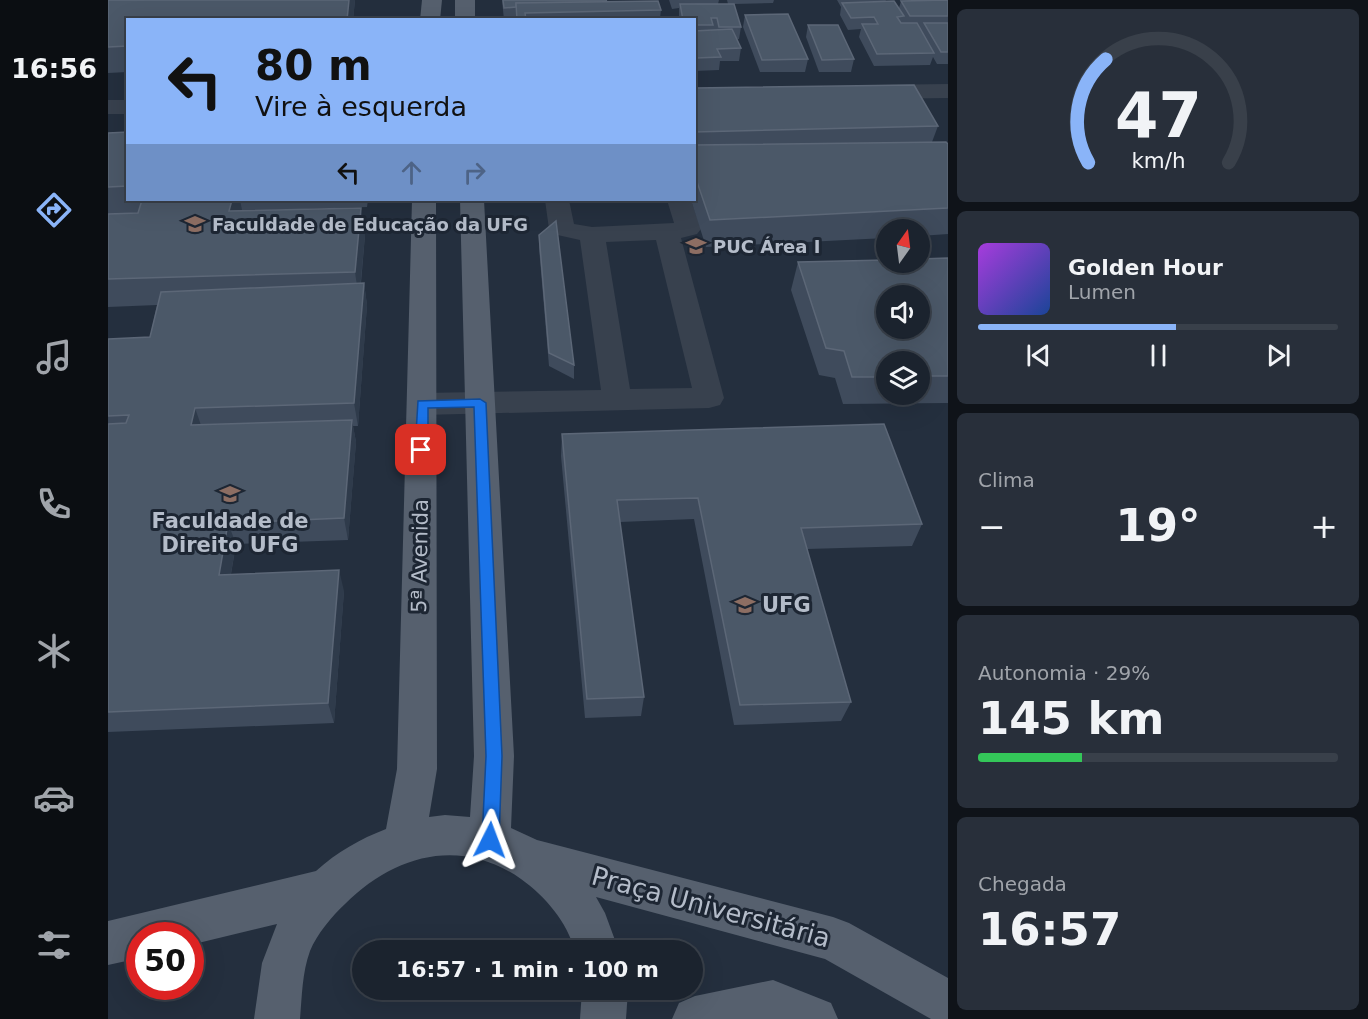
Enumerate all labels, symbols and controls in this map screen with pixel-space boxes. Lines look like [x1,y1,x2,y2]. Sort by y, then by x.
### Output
text: 80 m [255,41,372,90]
icon: left [156,42,234,120]
text: 16:56 [11,53,97,84]
text: 47 [1115,79,1201,152]
text: Vire à esquerda [255,91,467,122]
text: km/h [1131,148,1185,173]
icon: left [332,156,365,189]
icon: ahead [395,156,428,189]
icon: right [458,156,491,189]
icon: directions [33,189,75,231]
school or university icon: Faculdade de Educação da UFG [183,212,207,236]
place label: Faculdade de Educação da UFG [212,214,528,235]
north arrow [876,219,930,273]
map controls [876,219,930,405]
school or university icon: PUC Área I [684,234,708,258]
place label: PUC Área I [713,236,820,257]
text: Golden Hour [1068,255,1223,280]
text: Lumen [1068,280,1136,304]
button: sound [876,285,930,339]
icon: music [33,336,75,378]
icon: previous [1022,339,1055,372]
icon: pause [1142,339,1175,372]
icon: next [1262,339,1295,372]
button: layers [876,351,930,405]
pin [395,424,446,475]
icon: arrive [404,433,437,466]
text: Clima [978,468,1035,492]
school or university icon: Faculdade de Direito UFG [218,482,242,506]
icon: phone [33,483,75,525]
street label: 5ª Avenida [407,499,433,613]
text: 19° [1115,499,1201,552]
text: − [978,507,1006,546]
text: + [1310,507,1338,546]
place label: Faculdade de Direito UFG [152,509,308,557]
school or university icon: UFG [733,593,757,617]
place label: UFG [762,593,811,617]
icon: climate [33,630,75,672]
text: Autonomia · 29% [978,661,1150,685]
text: 145 km [978,692,1164,745]
icon: car [33,777,75,819]
position arrow [458,808,522,872]
street label: Praça Universitária [588,861,834,953]
text: Chegada [978,872,1067,896]
text: 16:57 [978,903,1121,956]
speed limit sign: 50 [126,922,204,1000]
icon: filters [33,924,75,966]
text: 16:57 · 1 min · 100 m [396,957,659,982]

